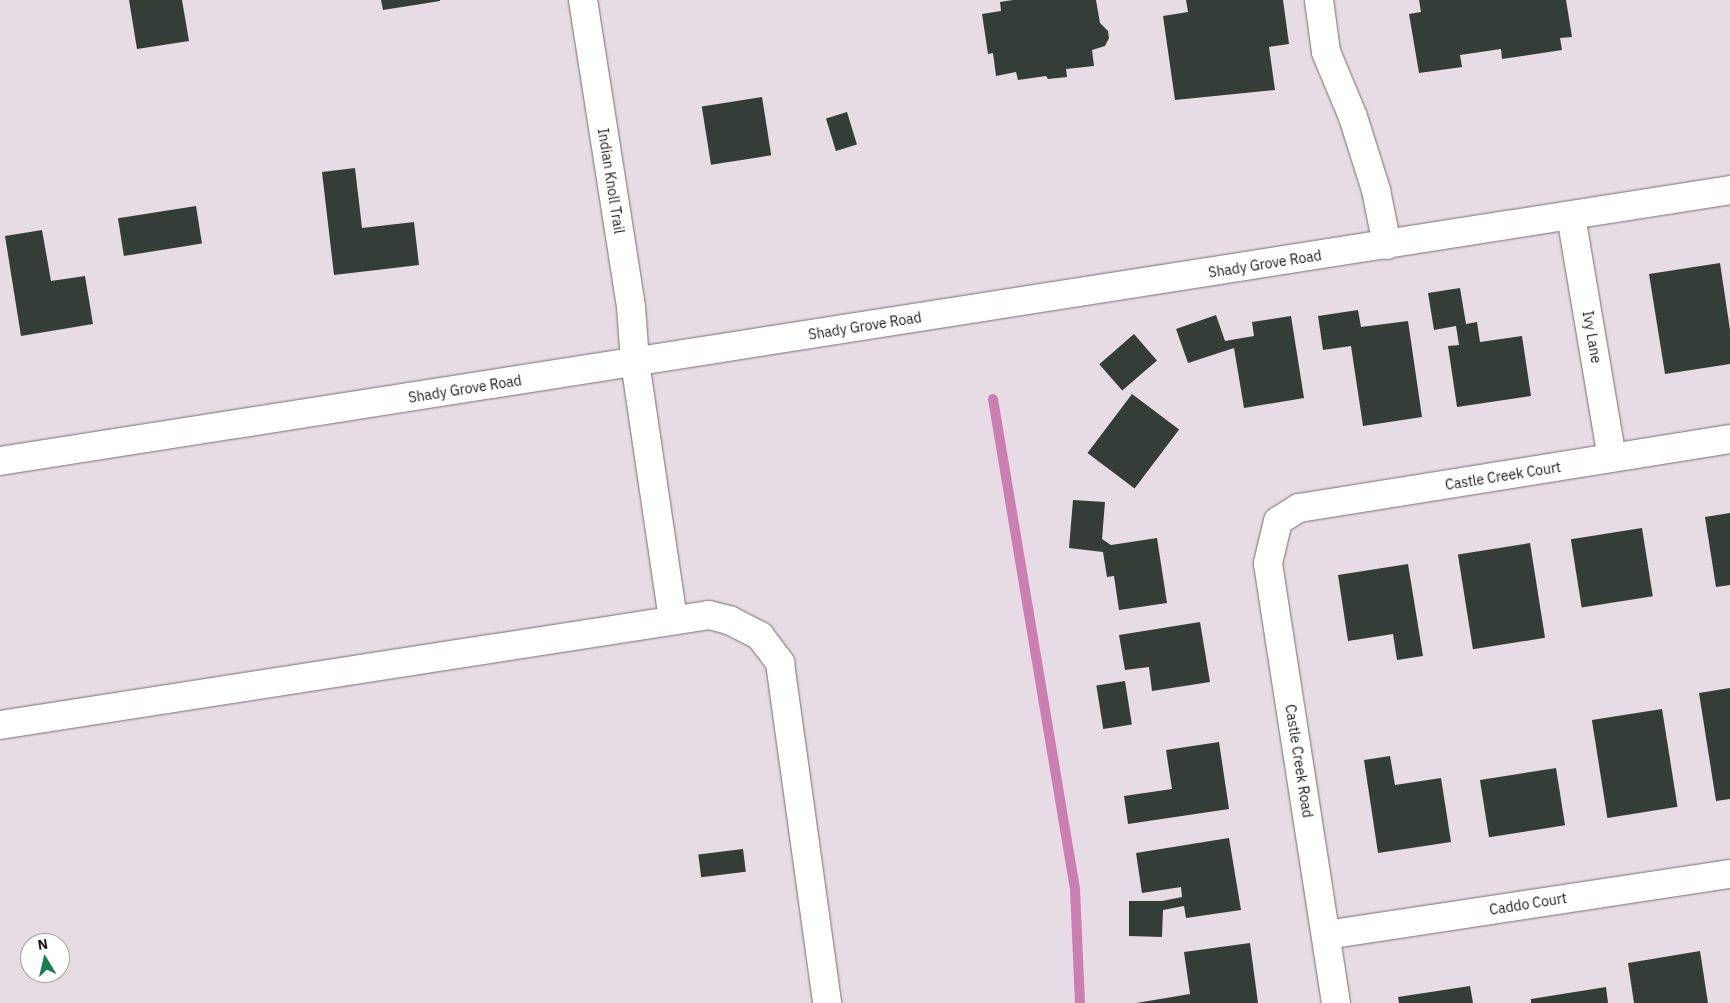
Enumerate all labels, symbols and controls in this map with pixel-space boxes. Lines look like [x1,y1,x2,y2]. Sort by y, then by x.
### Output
street label: Indian Knoll Trail [594,127,628,235]
street label: Shady Grove Road [1207,247,1323,281]
street label: Shady Grove Road [807,309,923,343]
street label: Ivy Lane [1579,309,1605,365]
street label: Shady Grove Road [407,372,523,406]
street label: Castle Creek Court [1444,459,1562,493]
street label: Castle Creek Road [1282,703,1316,819]
street label: Caddo Court [1488,890,1568,918]
north arrow [20,933,70,983]
text: N [36,934,49,954]

